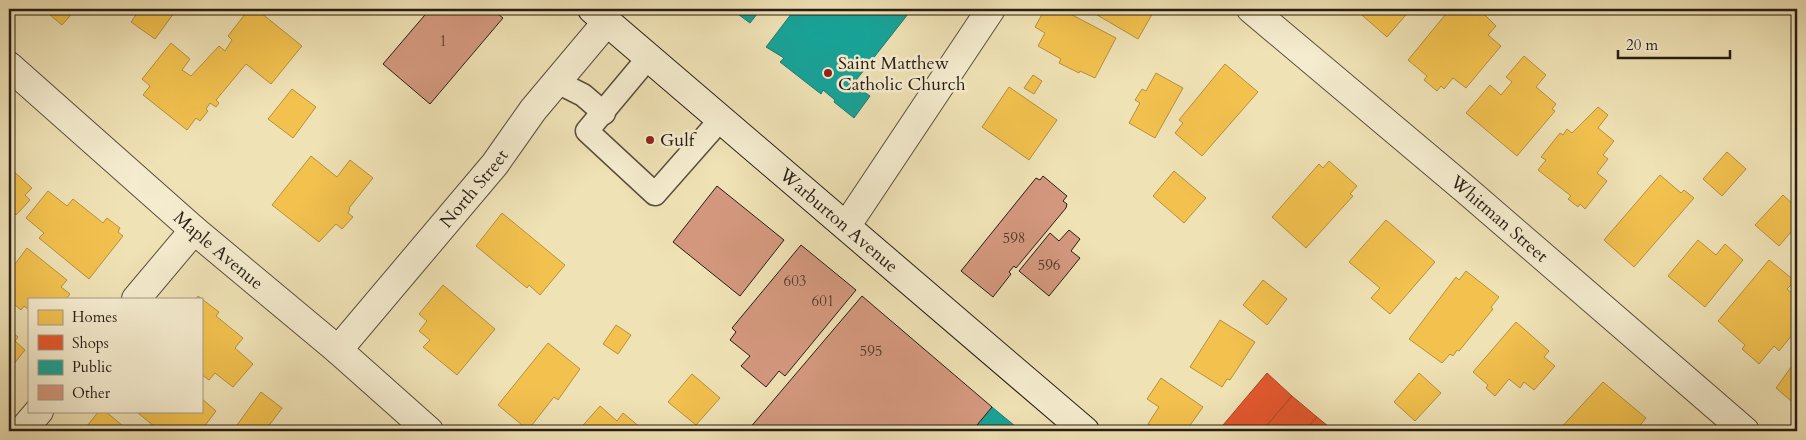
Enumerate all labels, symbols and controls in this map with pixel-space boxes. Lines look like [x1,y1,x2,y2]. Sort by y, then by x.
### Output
scale bar [1618,28,1731,60]
house number: 1 [439,31,447,51]
text: 20 m [1626,35,1658,55]
place label: Saint Matthew Catholic Church [838,51,966,97]
marker: Saint Matthew Catholic Church [822,67,834,79]
place label: Gulf [660,128,698,153]
marker: Gulf [644,134,656,146]
street label: North Street [434,144,514,233]
street label: Warburton Avenue [773,162,904,278]
street label: Whitman Street [1444,169,1554,268]
street label: Maple Avenue [168,205,269,295]
house number: 598 [1002,228,1026,248]
house number: 596 [1037,255,1061,275]
house number: 603 [783,271,807,291]
house number: 601 [811,291,835,311]
legend [28,298,202,412]
text: Homes [72,307,117,327]
text: Shops [72,333,109,353]
house number: 595 [859,341,883,361]
text: Public [72,357,112,377]
text: Other [72,383,111,403]

